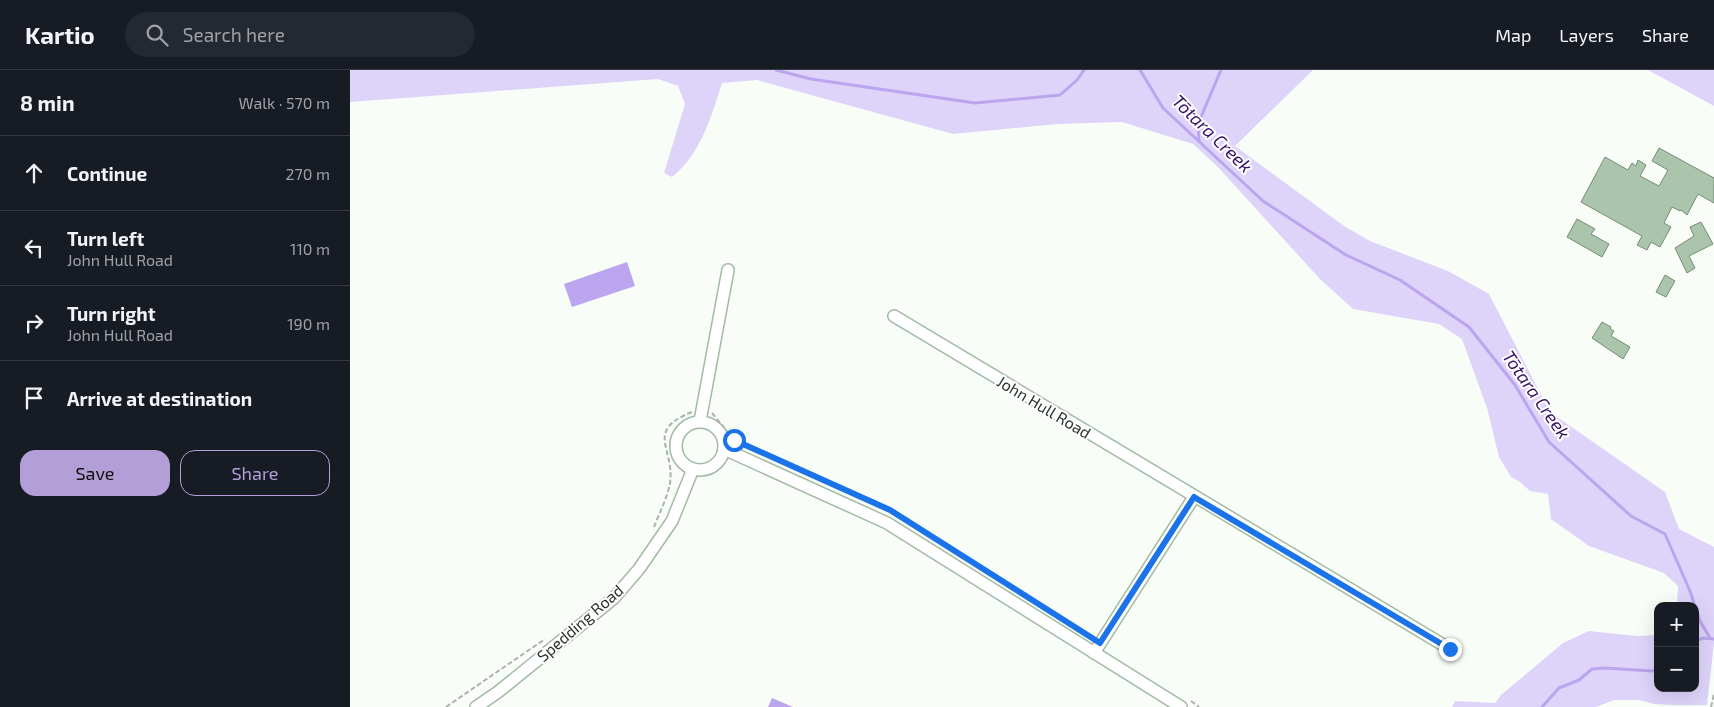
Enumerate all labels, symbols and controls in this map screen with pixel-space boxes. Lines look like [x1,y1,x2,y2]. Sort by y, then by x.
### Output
search box [125,12,475,57]
text: Kartio [25,20,95,49]
icon: search [143,21,171,49]
text: Search here [183,23,285,46]
text: Map [1495,24,1531,46]
text: Layers [1559,24,1614,46]
text: Share [1642,24,1689,46]
text: 8 min [20,90,75,115]
water label: Tōtara Creek [1168,90,1257,177]
text: Walk · 570 m [239,93,330,112]
icon: ahead [20,159,48,187]
text: Continue [67,162,147,185]
text: 270 m [286,164,330,183]
text: Turn left [67,227,144,250]
icon: left [20,234,48,262]
text: 110 m [290,239,330,258]
text: John Hull Road [67,250,173,269]
text: Turn right [67,302,155,325]
icon: right [20,309,48,337]
text: 190 m [287,314,330,333]
text: John Hull Road [67,325,173,344]
water label: Tōtara Creek [1498,346,1575,443]
street label: John Hull Road [994,371,1095,442]
icon: arrive [20,384,48,412]
text: Arrive at destination [67,387,252,410]
route start [723,429,746,452]
button: Save [20,450,170,496]
button: Share [180,450,330,496]
street label: Spedding Road [533,580,627,665]
map controls [1654,602,1699,692]
button: + [1654,602,1699,647]
route end [1439,638,1462,661]
button: − [1654,647,1699,692]

